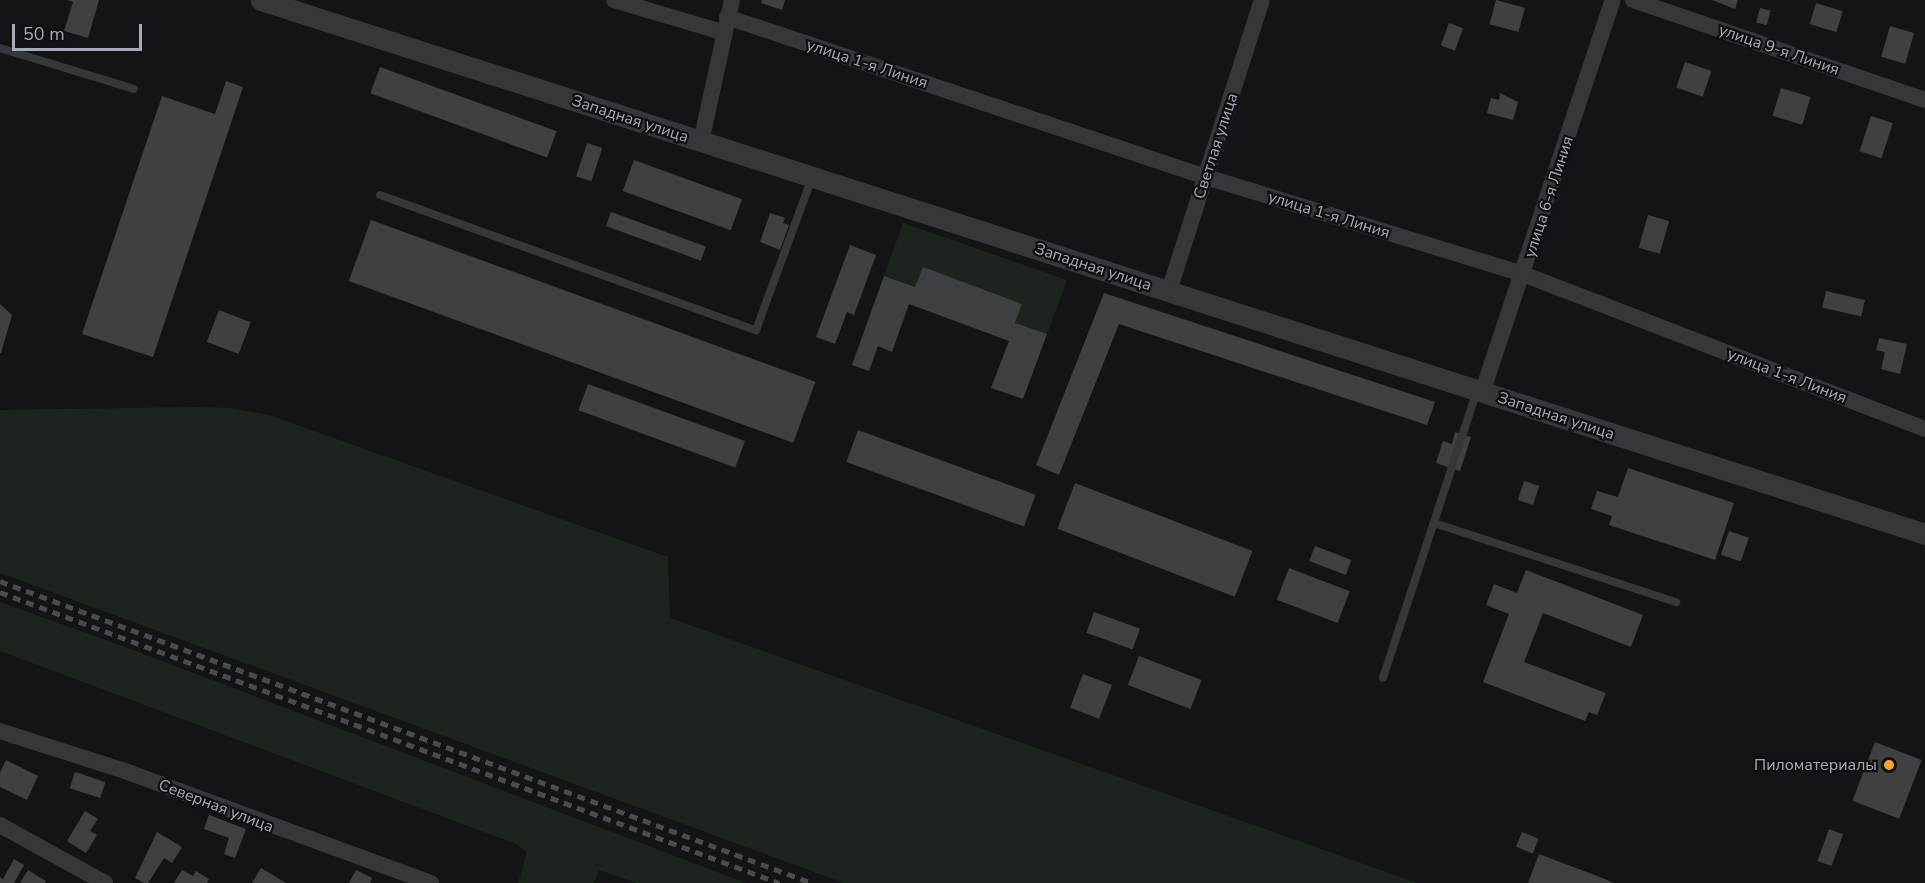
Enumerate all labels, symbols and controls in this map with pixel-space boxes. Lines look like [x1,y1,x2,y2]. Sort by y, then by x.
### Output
scale bar [15,12,146,50]
street label: улица 9-я Линия [1716,20,1842,80]
text: 50 m [23,22,65,46]
street label: улица 1-я Линия [804,35,930,93]
street label: Западная улица [569,91,691,147]
street label: Светлая улица [1190,91,1242,201]
street label: улица 6-я Линия [1520,134,1578,260]
street label: улица 1-я Линия [1266,187,1392,243]
street label: Западная улица [1032,239,1154,295]
street label: улица 1-я Линия [1725,344,1849,408]
street label: Западная улица [1495,388,1617,444]
place label: Пиломатериалы [1754,755,1877,775]
marker: Пиломатериалы [1882,758,1896,772]
street label: Северная улица [156,775,276,837]

